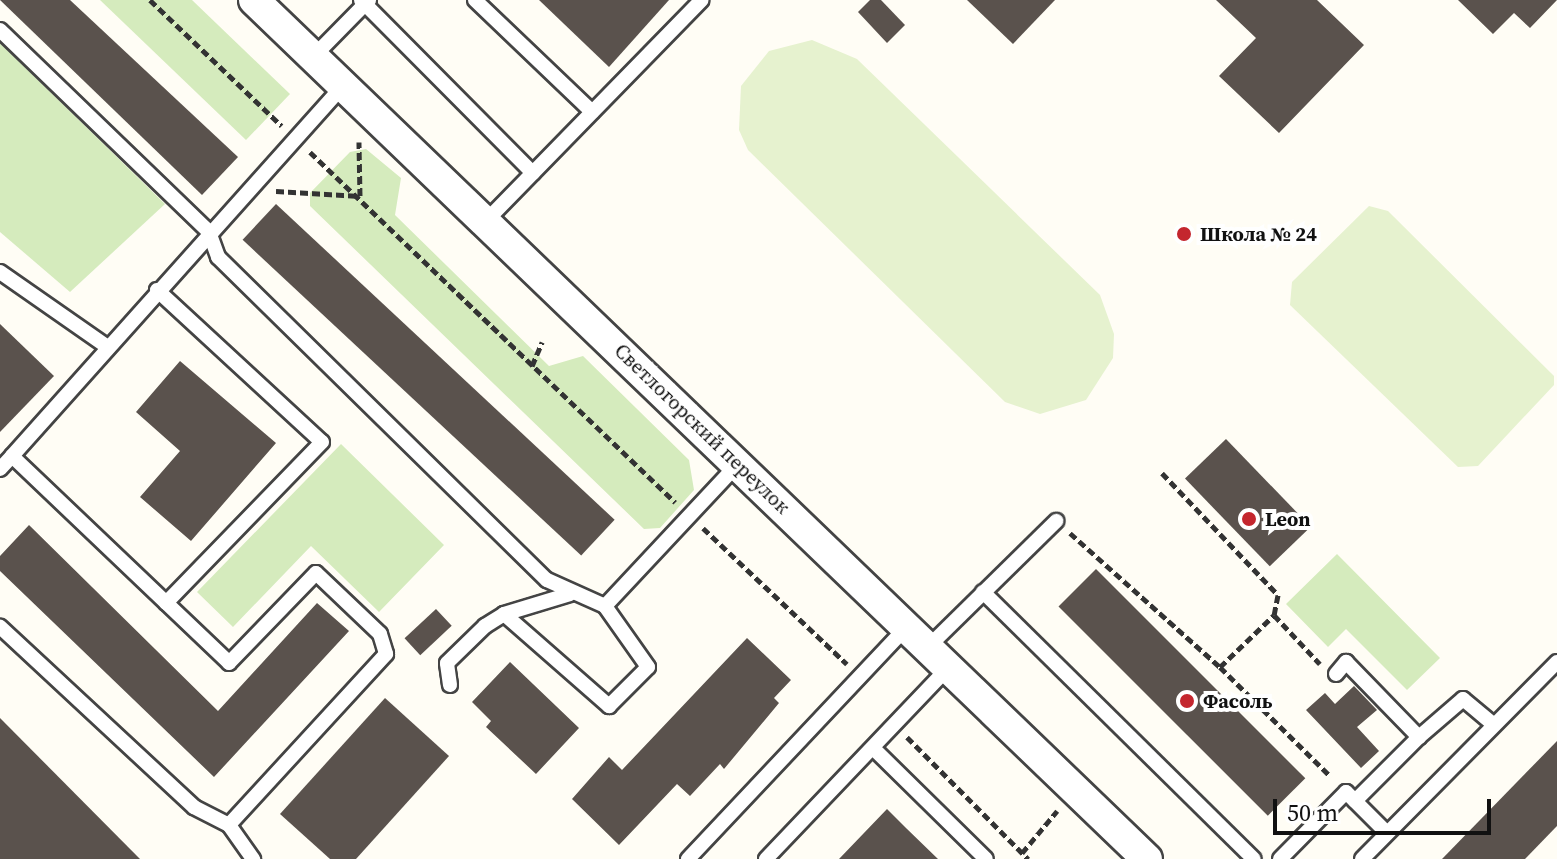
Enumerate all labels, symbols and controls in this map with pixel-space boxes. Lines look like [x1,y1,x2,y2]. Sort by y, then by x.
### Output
place label: Школа № 24 [1200,222,1317,246]
marker: Школа № 24 [1175,225,1193,243]
street label: Светлогорский переулок [609,339,795,519]
place label: Leon [1265,507,1311,531]
marker: Leon [1240,510,1258,528]
place label: Фасоль [1203,689,1272,713]
marker: Фасоль [1178,692,1196,710]
scale bar [1277,783,1495,833]
text: 50 m [1287,796,1338,829]

